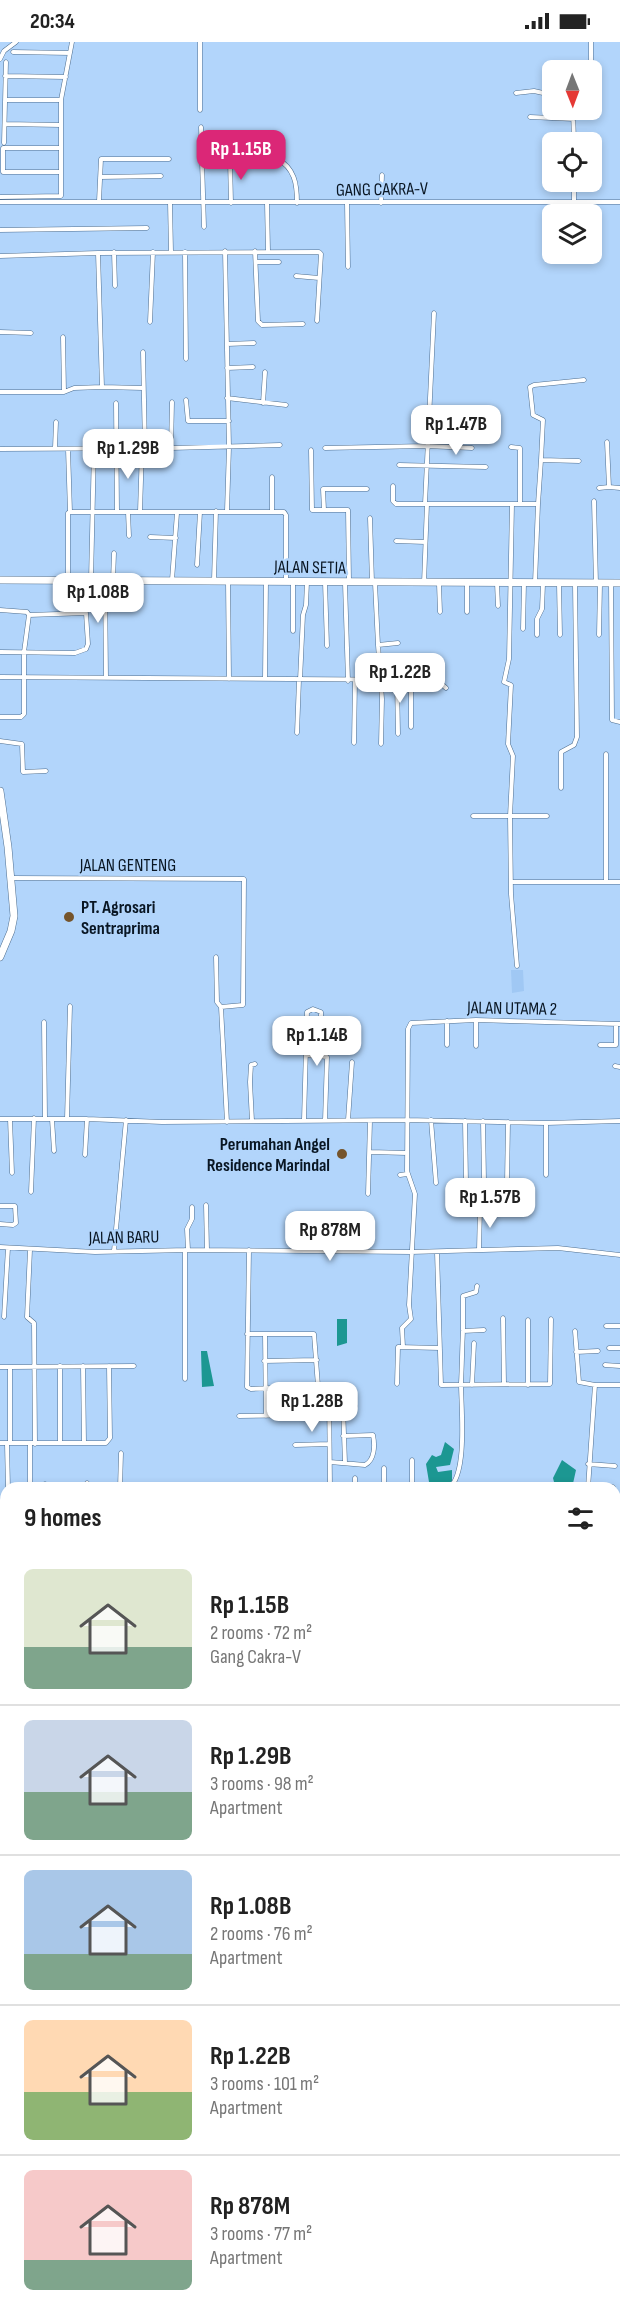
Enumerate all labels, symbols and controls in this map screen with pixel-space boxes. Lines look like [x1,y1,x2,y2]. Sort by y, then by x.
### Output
text: 20:34 [30,8,75,35]
north arrow [542,60,602,120]
map controls [542,60,602,264]
pin: Rp 1.15B [179,130,303,181]
button: locate [542,132,602,192]
text: Rp 1.15B [211,137,271,161]
street label: GANG CAKRA-V [336,178,428,201]
button: layers [542,204,602,264]
pin: Rp 1.47B [394,405,518,456]
text: Rp 1.47B [425,412,487,436]
pin: Rp 1.29B [66,429,190,480]
text: Rp 1.29B [97,436,159,460]
street label: JALAN SETIA [273,556,346,579]
pin: Rp 1.08B [36,573,160,624]
text: Rp 1.08B [67,580,129,604]
pin: Rp 1.22B [338,653,462,704]
text: Rp 1.22B [369,660,431,684]
street label: JALAN GENTENG [79,855,176,876]
place label: PT. Agrosari Sentraprima [81,897,160,939]
marker: PT. Agrosari Sentraprima [62,910,76,924]
street label: JALAN UTAMA 2 [466,997,557,1020]
pin: Rp 1.14B [255,1016,379,1067]
text: Rp 1.14B [286,1023,348,1047]
place label: Perumahan Angel Residence Marindal [207,1134,330,1176]
marker: Perumahan Angel Residence Marindal [335,1147,349,1161]
pin: Rp 1.57B [428,1178,552,1229]
text: Rp 1.57B [459,1185,521,1209]
pin: Rp 878M [275,1211,385,1262]
text: Rp 878M [299,1218,361,1242]
street label: JALAN BARU [87,1226,160,1249]
pin: Rp 1.28B [250,1382,374,1433]
text: Rp 1.28B [281,1389,343,1413]
icon: filters [564,1502,597,1535]
text: 9 homes [24,1503,102,1534]
text: Rp 1.15B [210,1590,289,1621]
icon: home [72,1593,144,1665]
text: 2 rooms · 72 m² [210,1621,312,1645]
text: Gang Cakra-V [210,1645,301,1669]
text: Rp 1.29B [210,1741,291,1772]
icon: home [72,1744,144,1816]
text: 3 rooms · 98 m² [210,1772,314,1796]
text: Apartment [210,1796,283,1820]
text: Rp 1.08B [210,1891,291,1922]
icon: home [72,1894,144,1966]
text: 2 rooms · 76 m² [210,1922,313,1946]
text: Apartment [210,1946,283,1970]
text: Rp 1.22B [210,2041,291,2072]
icon: home [72,2044,144,2116]
text: 3 rooms · 101 m² [210,2072,319,2096]
text: Apartment [210,2096,283,2120]
text: Rp 878M [210,2191,290,2222]
icon: home [72,2194,144,2266]
text: 3 rooms · 77 m² [210,2222,312,2246]
text: Apartment [210,2246,283,2270]

